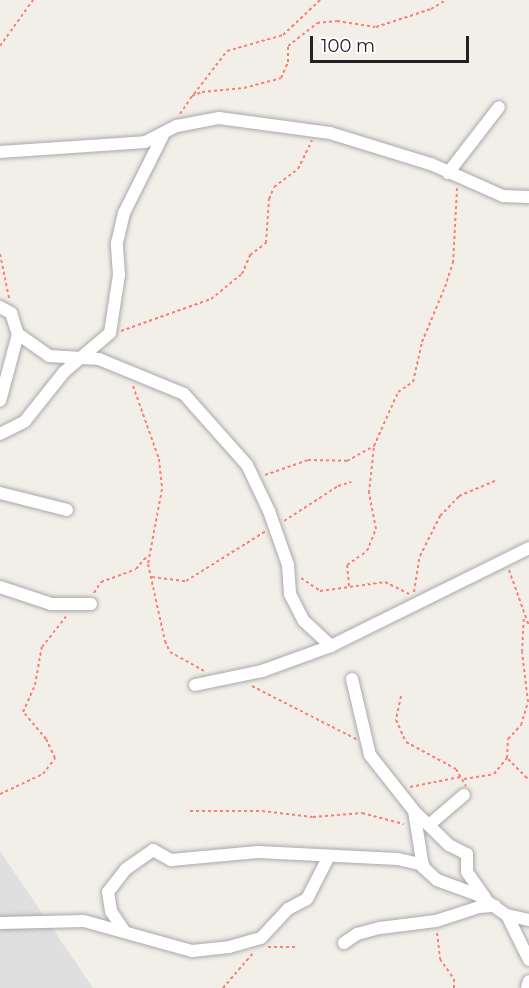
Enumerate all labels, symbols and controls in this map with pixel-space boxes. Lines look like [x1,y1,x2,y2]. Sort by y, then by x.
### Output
scale bar [313,24,472,62]
text: 100 m [321,35,375,57]

